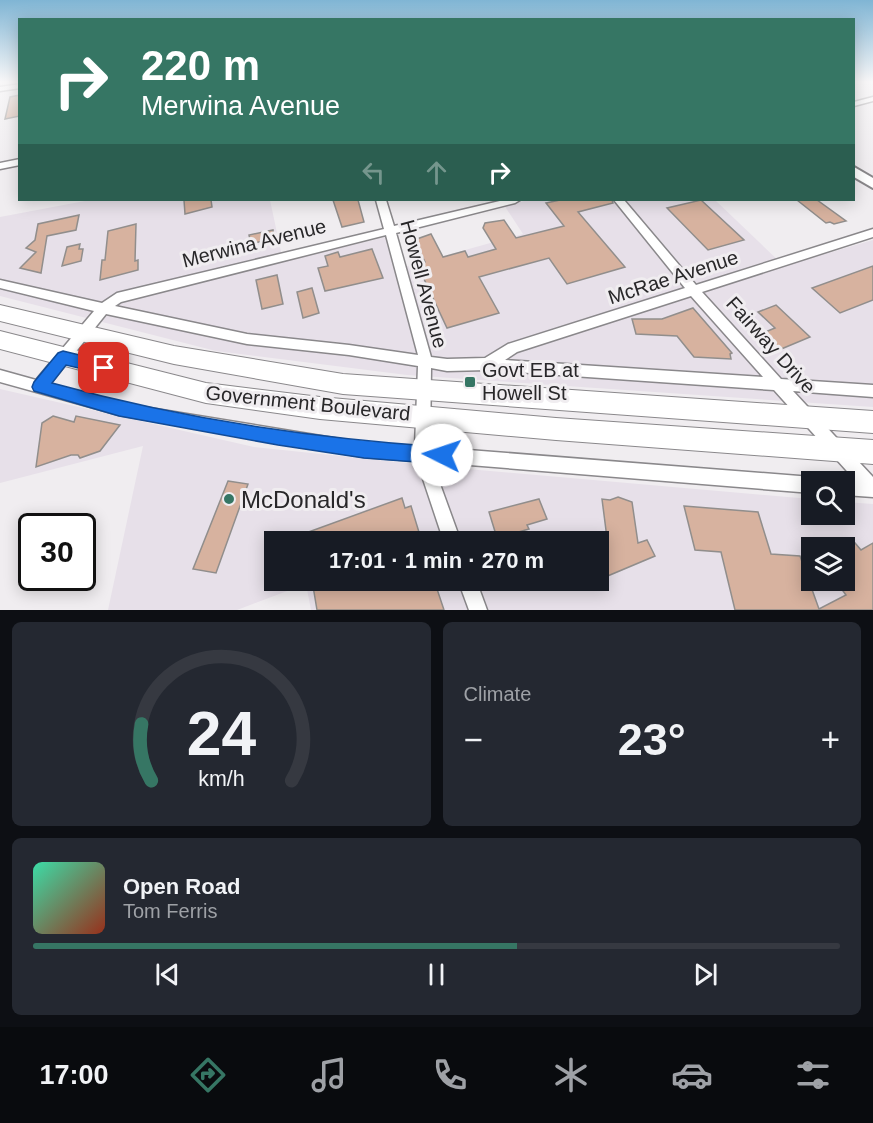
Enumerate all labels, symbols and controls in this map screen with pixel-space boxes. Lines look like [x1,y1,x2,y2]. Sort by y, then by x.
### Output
icon: right [42,42,120,120]
text: 220 m [141,42,260,89]
text: Merwina Avenue [141,91,340,121]
icon: left [357,156,390,189]
icon: ahead [420,156,453,189]
icon: right [483,156,516,189]
street label: Merwina Avenue [180,214,328,272]
street label: Howell Avenue [396,217,452,351]
street label: McRae Avenue [605,246,741,308]
street label: Fairway Drive [722,292,820,398]
pin [78,342,129,393]
icon: arrive [87,351,120,384]
place label: Govt EB at Howell St [482,359,579,404]
marker: Govt EB at Howell St [463,375,477,389]
street label: Government Boulevard [205,381,411,425]
position arrow [410,423,474,487]
map controls [801,471,855,591]
button: search [801,471,855,525]
place label: McDonald's [241,486,366,513]
marker: McDonald's [222,492,236,506]
speed limit sign: 30 [18,513,96,591]
button: layers [801,537,855,591]
text: 17:01 · 1 min · 270 m [329,548,544,573]
text: Climate [464,683,531,705]
text: 24 [187,699,256,768]
text: 23° [618,714,686,765]
text: − [464,721,483,758]
text: + [821,721,840,758]
text: km/h [198,767,244,791]
text: Open Road [123,874,240,899]
text: Tom Ferris [123,900,217,922]
icon: previous [151,958,184,991]
icon: pause [420,958,453,991]
icon: next [689,958,722,991]
icon: directions [187,1054,229,1096]
icon: music [308,1054,350,1096]
icon: phone [429,1054,471,1096]
icon: climate [550,1054,592,1096]
icon: car [671,1054,713,1096]
icon: filters [792,1054,834,1096]
text: 17:00 [39,1060,108,1090]

